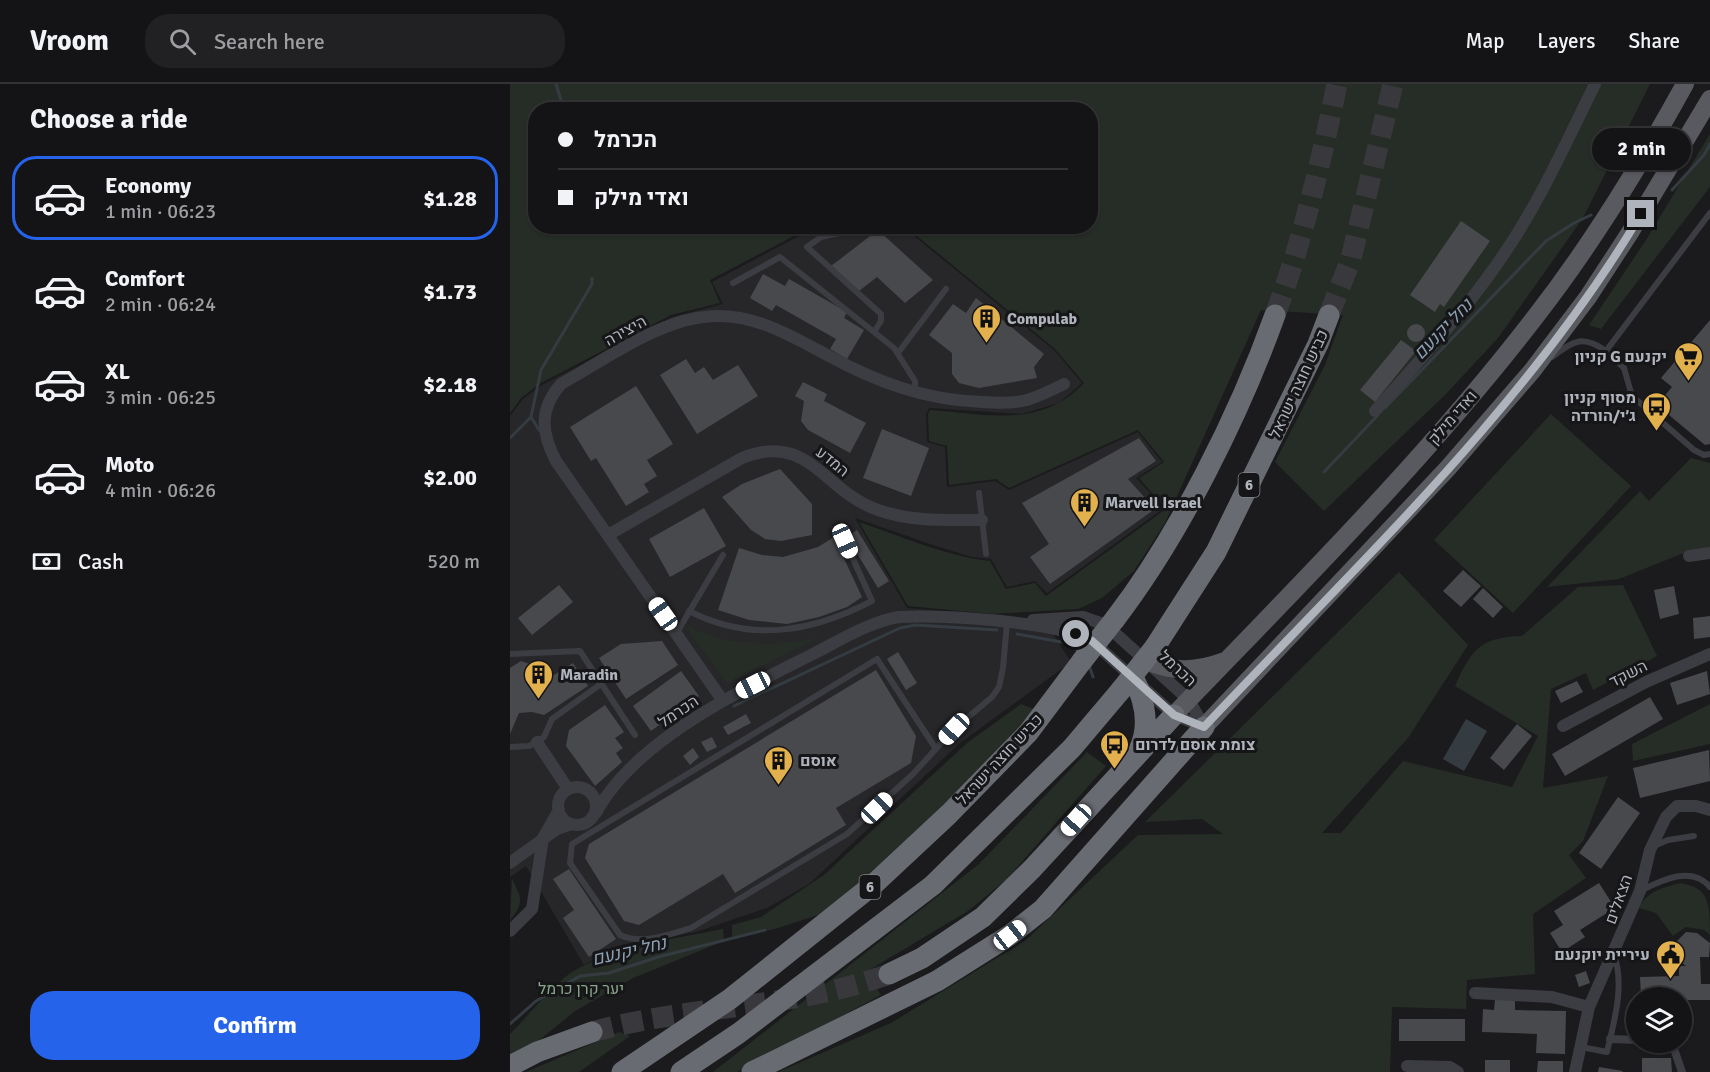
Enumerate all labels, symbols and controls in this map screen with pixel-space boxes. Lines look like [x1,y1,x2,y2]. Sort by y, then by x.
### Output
search box [145,14,565,68]
text: Vroom [30,24,109,58]
icon: search [166,25,199,58]
text: Search here [214,28,325,55]
text: Map [1466,28,1504,54]
text: Layers [1537,28,1595,54]
text: Share [1628,28,1680,54]
text: Choose a ride [30,103,188,136]
text: הכרמל [594,126,657,153]
callout: 2 min [1592,127,1690,169]
text: 2 min [1617,136,1666,161]
icon: car [33,171,87,225]
text: Economy [105,172,191,199]
text: ואדי מילק [594,184,689,211]
text: $1.28 [423,185,477,212]
text: 1 min · 06:23 [105,199,216,224]
route end [1627,200,1654,227]
icon: car [33,264,87,318]
text: Comfort [105,265,185,292]
text: $1.73 [423,278,477,305]
text: 2 min · 06:24 [105,292,216,317]
water label: נחל יקנעם [1409,293,1478,364]
building icon: Compulab [970,302,1002,344]
place label: Compulab [1007,309,1078,329]
street label: היצירה [601,311,650,351]
street label: כביש חוצה ישראל [1265,327,1333,442]
supermarket icon: קניון G יקנעם [1672,340,1704,382]
place label: קניון G יקנעם [1575,347,1667,367]
icon: car [33,357,87,411]
text: XL [105,358,130,385]
text: $2.18 [423,371,477,398]
text: 3 min · 06:25 [105,385,216,410]
street label: ואדי מילק [1424,387,1482,449]
place label: מסוף קניון ג׳י/הורדה [1564,388,1636,426]
bus stop icon: מסוף קניון ג׳י/הורדה [1641,390,1673,432]
street label: המדע [812,442,853,481]
icon: car [33,450,87,504]
text: Moto [105,451,154,478]
text: $2.00 [423,464,477,491]
road number: 6 [1238,473,1260,497]
text: 4 min · 06:26 [105,478,216,503]
building icon: Marvell Israel [1068,486,1100,528]
place label: Marvell Israel [1105,493,1202,513]
car [829,521,861,561]
icon: cash [30,545,63,578]
text: Cash [78,548,124,575]
text: 520 m [427,549,480,574]
car [645,594,681,634]
route start [1062,620,1089,647]
street label: הכרמל [1154,646,1200,691]
street label: השקד [1606,656,1651,692]
building icon: Maradin [523,658,555,700]
place label: Maradin [560,665,618,685]
car [733,669,773,701]
street label: הכרמל [655,691,702,732]
car [935,710,973,748]
street label: כביש חוצה ישראל [952,710,1047,810]
bus stop icon: צומת אוסם לדרום [1098,728,1130,770]
place label: צומת אוסם לדרום [1135,735,1255,755]
building icon: אוסם [763,744,795,786]
place label: אוסם [800,751,837,771]
car [858,789,896,827]
car [1057,801,1095,839]
street label: הצאלים [1601,872,1637,927]
road number: 6 [860,875,880,899]
car [990,917,1030,953]
water label: נחל יקנעם [590,931,670,970]
public building icon: עיריית יוקנעם [1655,938,1687,980]
place label: עיריית יוקנעם [1554,945,1650,965]
park label: יער קרן כרמל [538,979,624,999]
map controls [1626,987,1692,1053]
button: layers [1626,987,1692,1053]
button: Confirm [30,991,480,1060]

